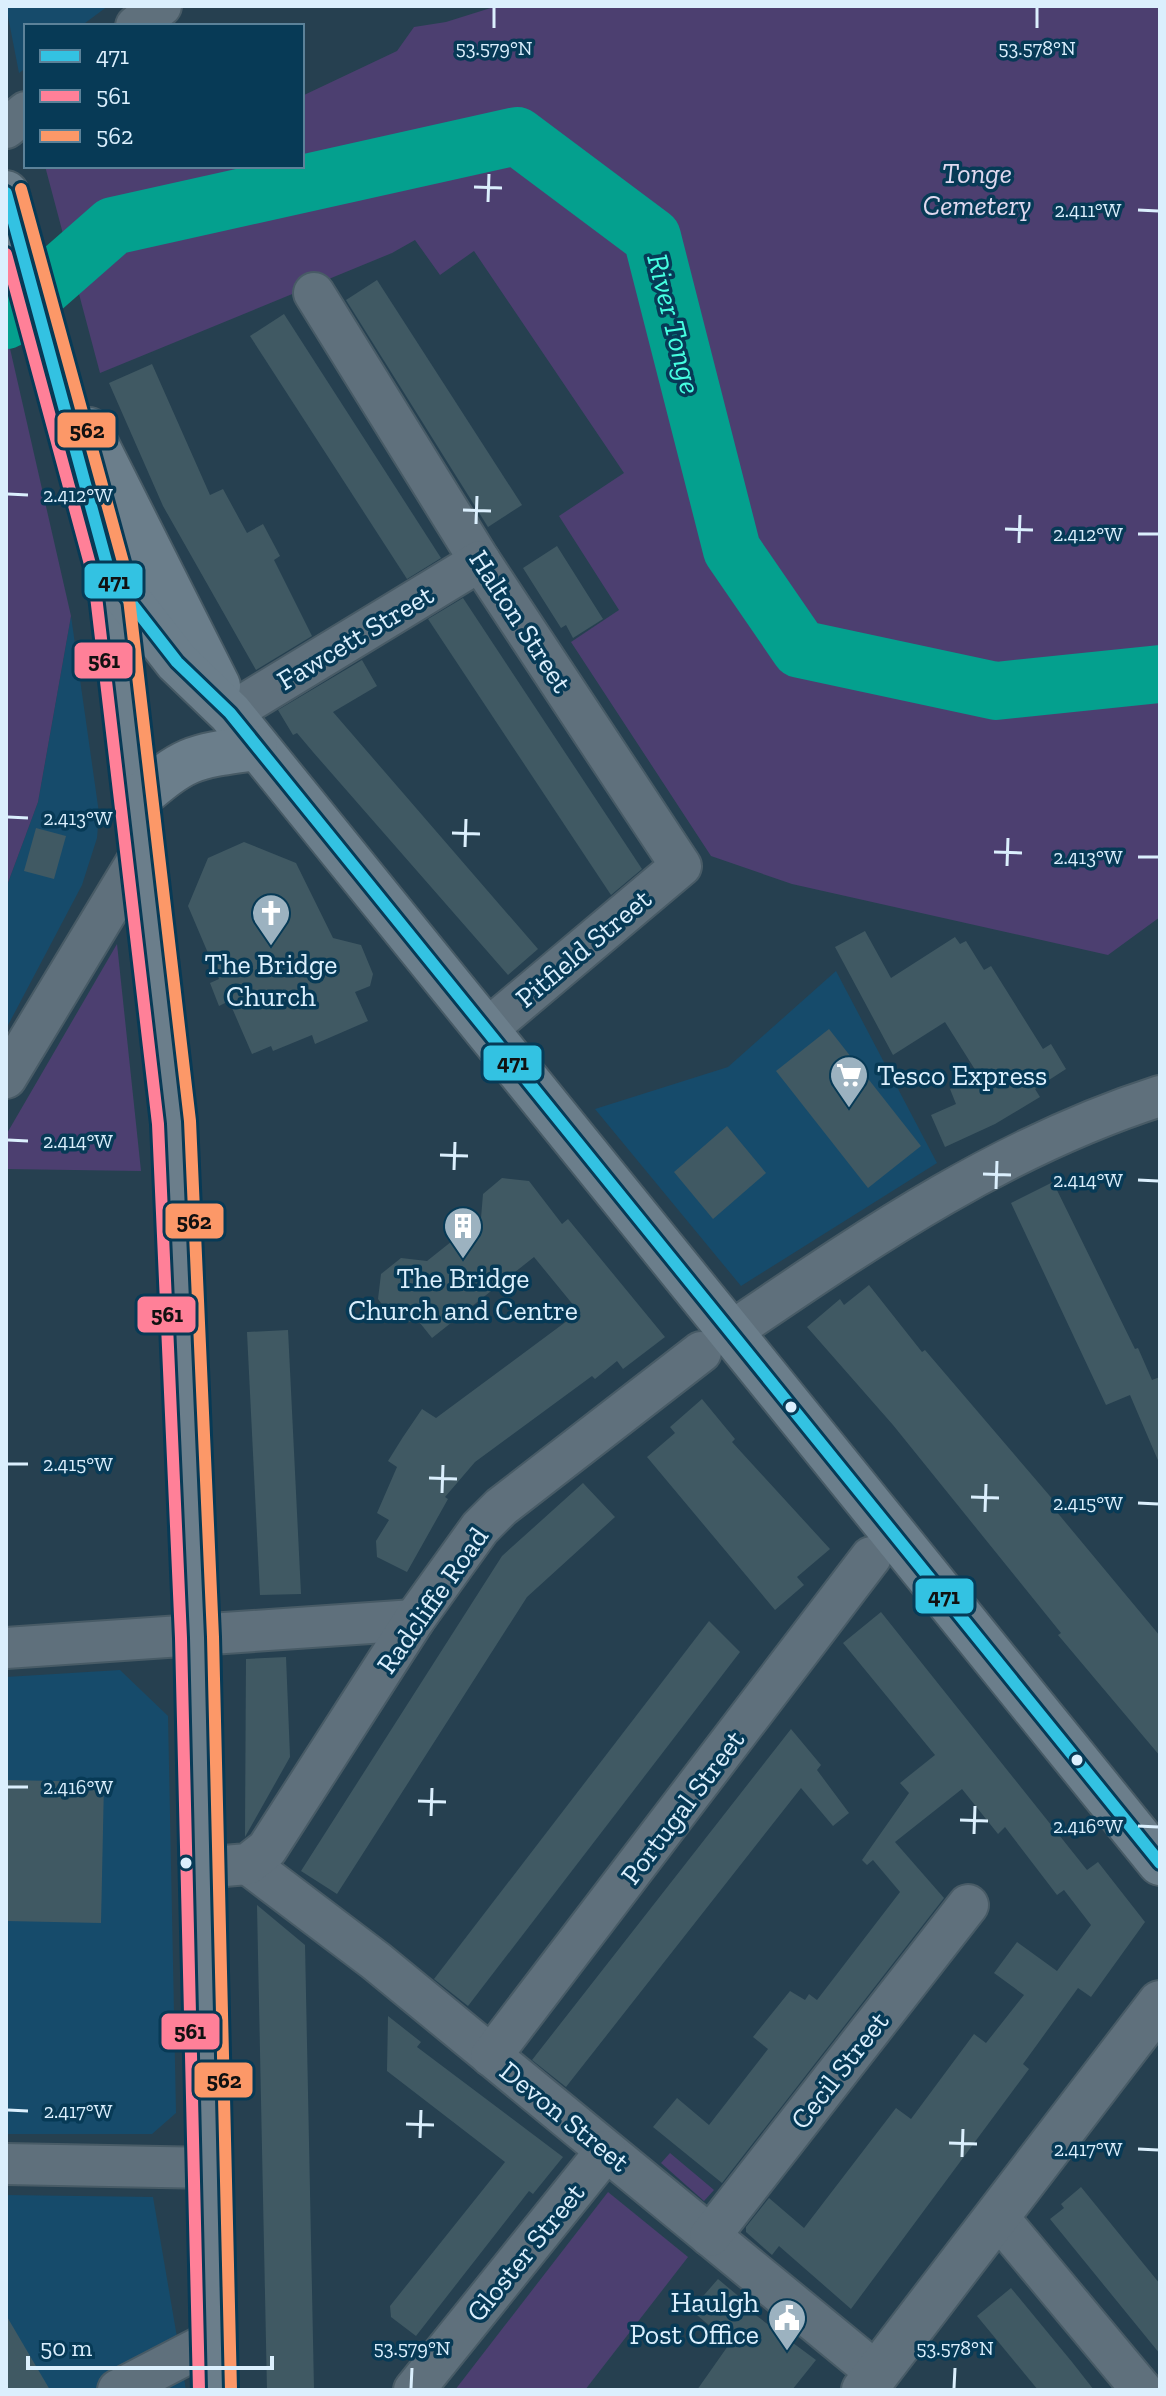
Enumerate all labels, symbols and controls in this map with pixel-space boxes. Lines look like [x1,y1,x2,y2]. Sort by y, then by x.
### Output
legend [24,24,304,168]
text: 53.579°N [455,36,533,60]
text: 53.578°N [998,36,1076,60]
text: 471 [96,41,129,70]
text: 561 [96,81,130,110]
text: 562 [96,121,133,150]
park label: Tonge Cemetery [923,157,1031,222]
text: 2.411°W [1055,198,1122,222]
water label: River Tonge [639,250,709,398]
line badge: 562 [56,411,117,449]
text: 562 [69,417,105,444]
text: 2.412°W [43,483,113,507]
text: 2.412°W [1053,522,1123,546]
street label: Halton Street [462,544,579,699]
line badge: 471 [83,562,144,600]
text: 471 [98,568,130,595]
street label: Fawcett Street [271,578,440,697]
line badge: 561 [73,641,134,680]
text: 561 [88,647,120,674]
text: 2.413°W [43,806,113,830]
text: 2.413°W [1053,845,1123,869]
street label: Pitfield Street [509,882,658,1014]
church icon: The Bridge Church [250,892,292,947]
place label: The Bridge Church [205,948,337,1013]
line badge: 471 [482,1044,543,1082]
text: 471 [497,1049,529,1076]
supermarket icon: Tesco Express [828,1054,870,1109]
place label: Tesco Express [877,1059,1047,1092]
text: 2.414°W [43,1129,113,1153]
text: 2.414°W [1053,1168,1123,1192]
line badge: 562 [164,1202,225,1240]
building icon: The Bridge Church and Centre [442,1205,484,1260]
text: 562 [176,1208,212,1235]
place label: The Bridge Church and Centre [348,1262,578,1327]
line badge: 561 [136,1295,197,1334]
text: 561 [151,1301,183,1328]
unlabelled marker [783,1399,799,1415]
text: 2.415°W [43,1452,113,1476]
text: 2.415°W [1053,1491,1123,1515]
street label: Radcliffe Road [370,1521,495,1680]
line badge: 471 [914,1577,975,1615]
text: 471 [928,1583,960,1610]
street label: Portugal Street [614,1723,751,1891]
unlabelled marker [1069,1752,1085,1768]
text: 2.416°W [43,1775,113,1799]
text: 2.416°W [1053,1814,1123,1838]
unlabelled marker [178,1855,194,1871]
street label: Cecil Street [783,2005,896,2135]
line badge: 561 [160,2012,221,2051]
text: 561 [174,2018,206,2045]
street label: Devon Street [493,2054,636,2179]
line badge: 562 [193,2061,254,2099]
text: 562 [206,2067,242,2094]
text: 2.417°W [44,2099,113,2123]
text: 2.417°W [1054,2137,1123,2161]
street label: Gloster Street [460,2176,592,2328]
place label: Haulgh Post Office [629,2286,759,2351]
public building icon: Haulgh Post Office [766,2297,808,2352]
scale bar [28,2320,272,2370]
text: 50 m [40,2333,93,2362]
text: 53.579°N [373,2336,451,2360]
text: 53.578°N [916,2336,994,2360]

